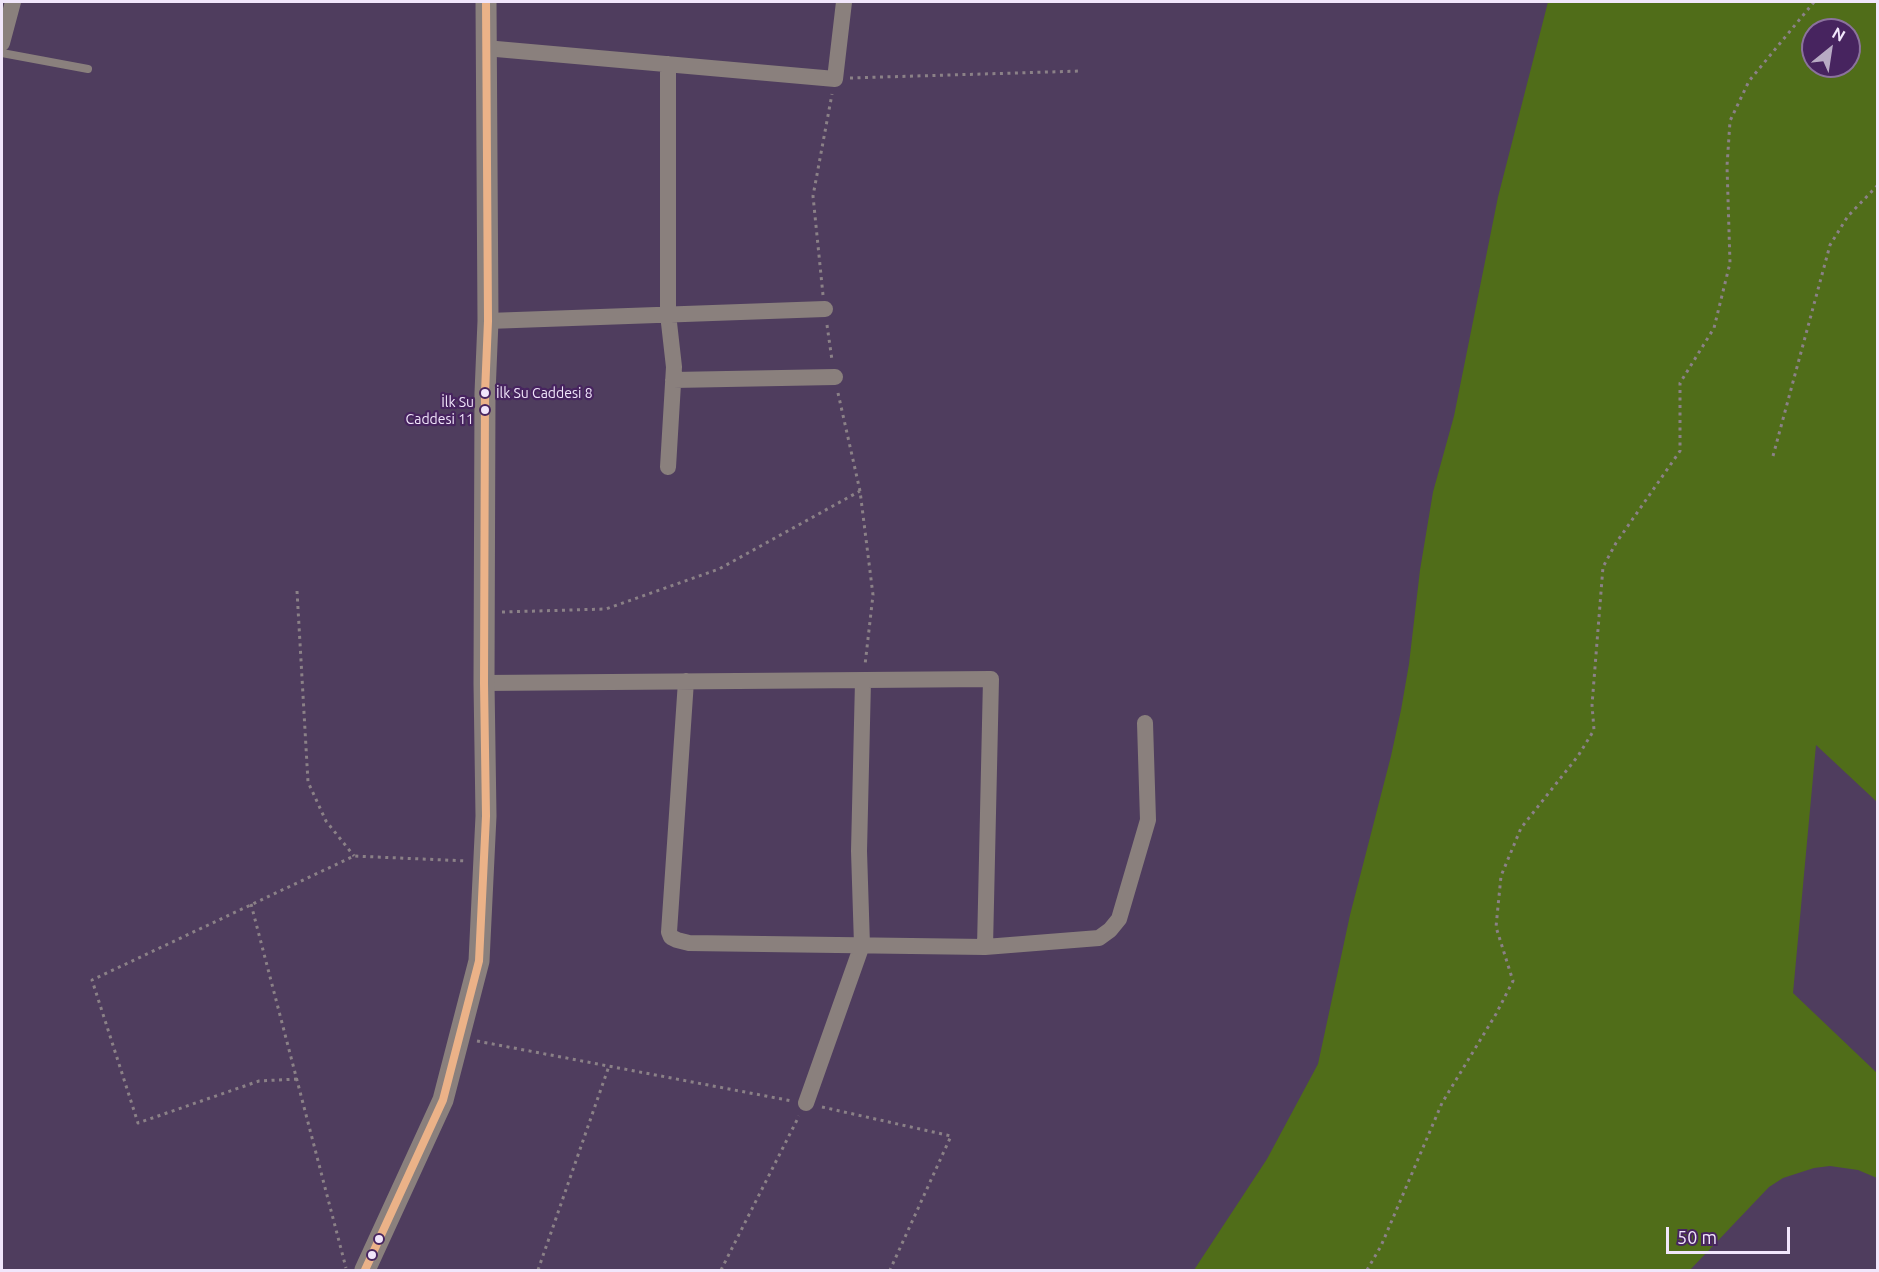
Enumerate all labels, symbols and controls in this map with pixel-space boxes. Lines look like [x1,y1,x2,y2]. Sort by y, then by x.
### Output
north arrow [1801,18,1861,78]
text: N [1829,23,1849,45]
place label: İlk Su Caddesi 8 [496,385,593,401]
marker: İlk Su Caddesi 8 [479,387,491,399]
place label: İlk Su Caddesi 11 [406,394,474,426]
marker: İlk Su Caddesi 11 [479,404,491,416]
scale bar [1669,1215,1794,1253]
text: 50 m [1677,1227,1717,1247]
unlabelled marker [373,1233,385,1245]
unlabelled marker [366,1249,378,1261]

